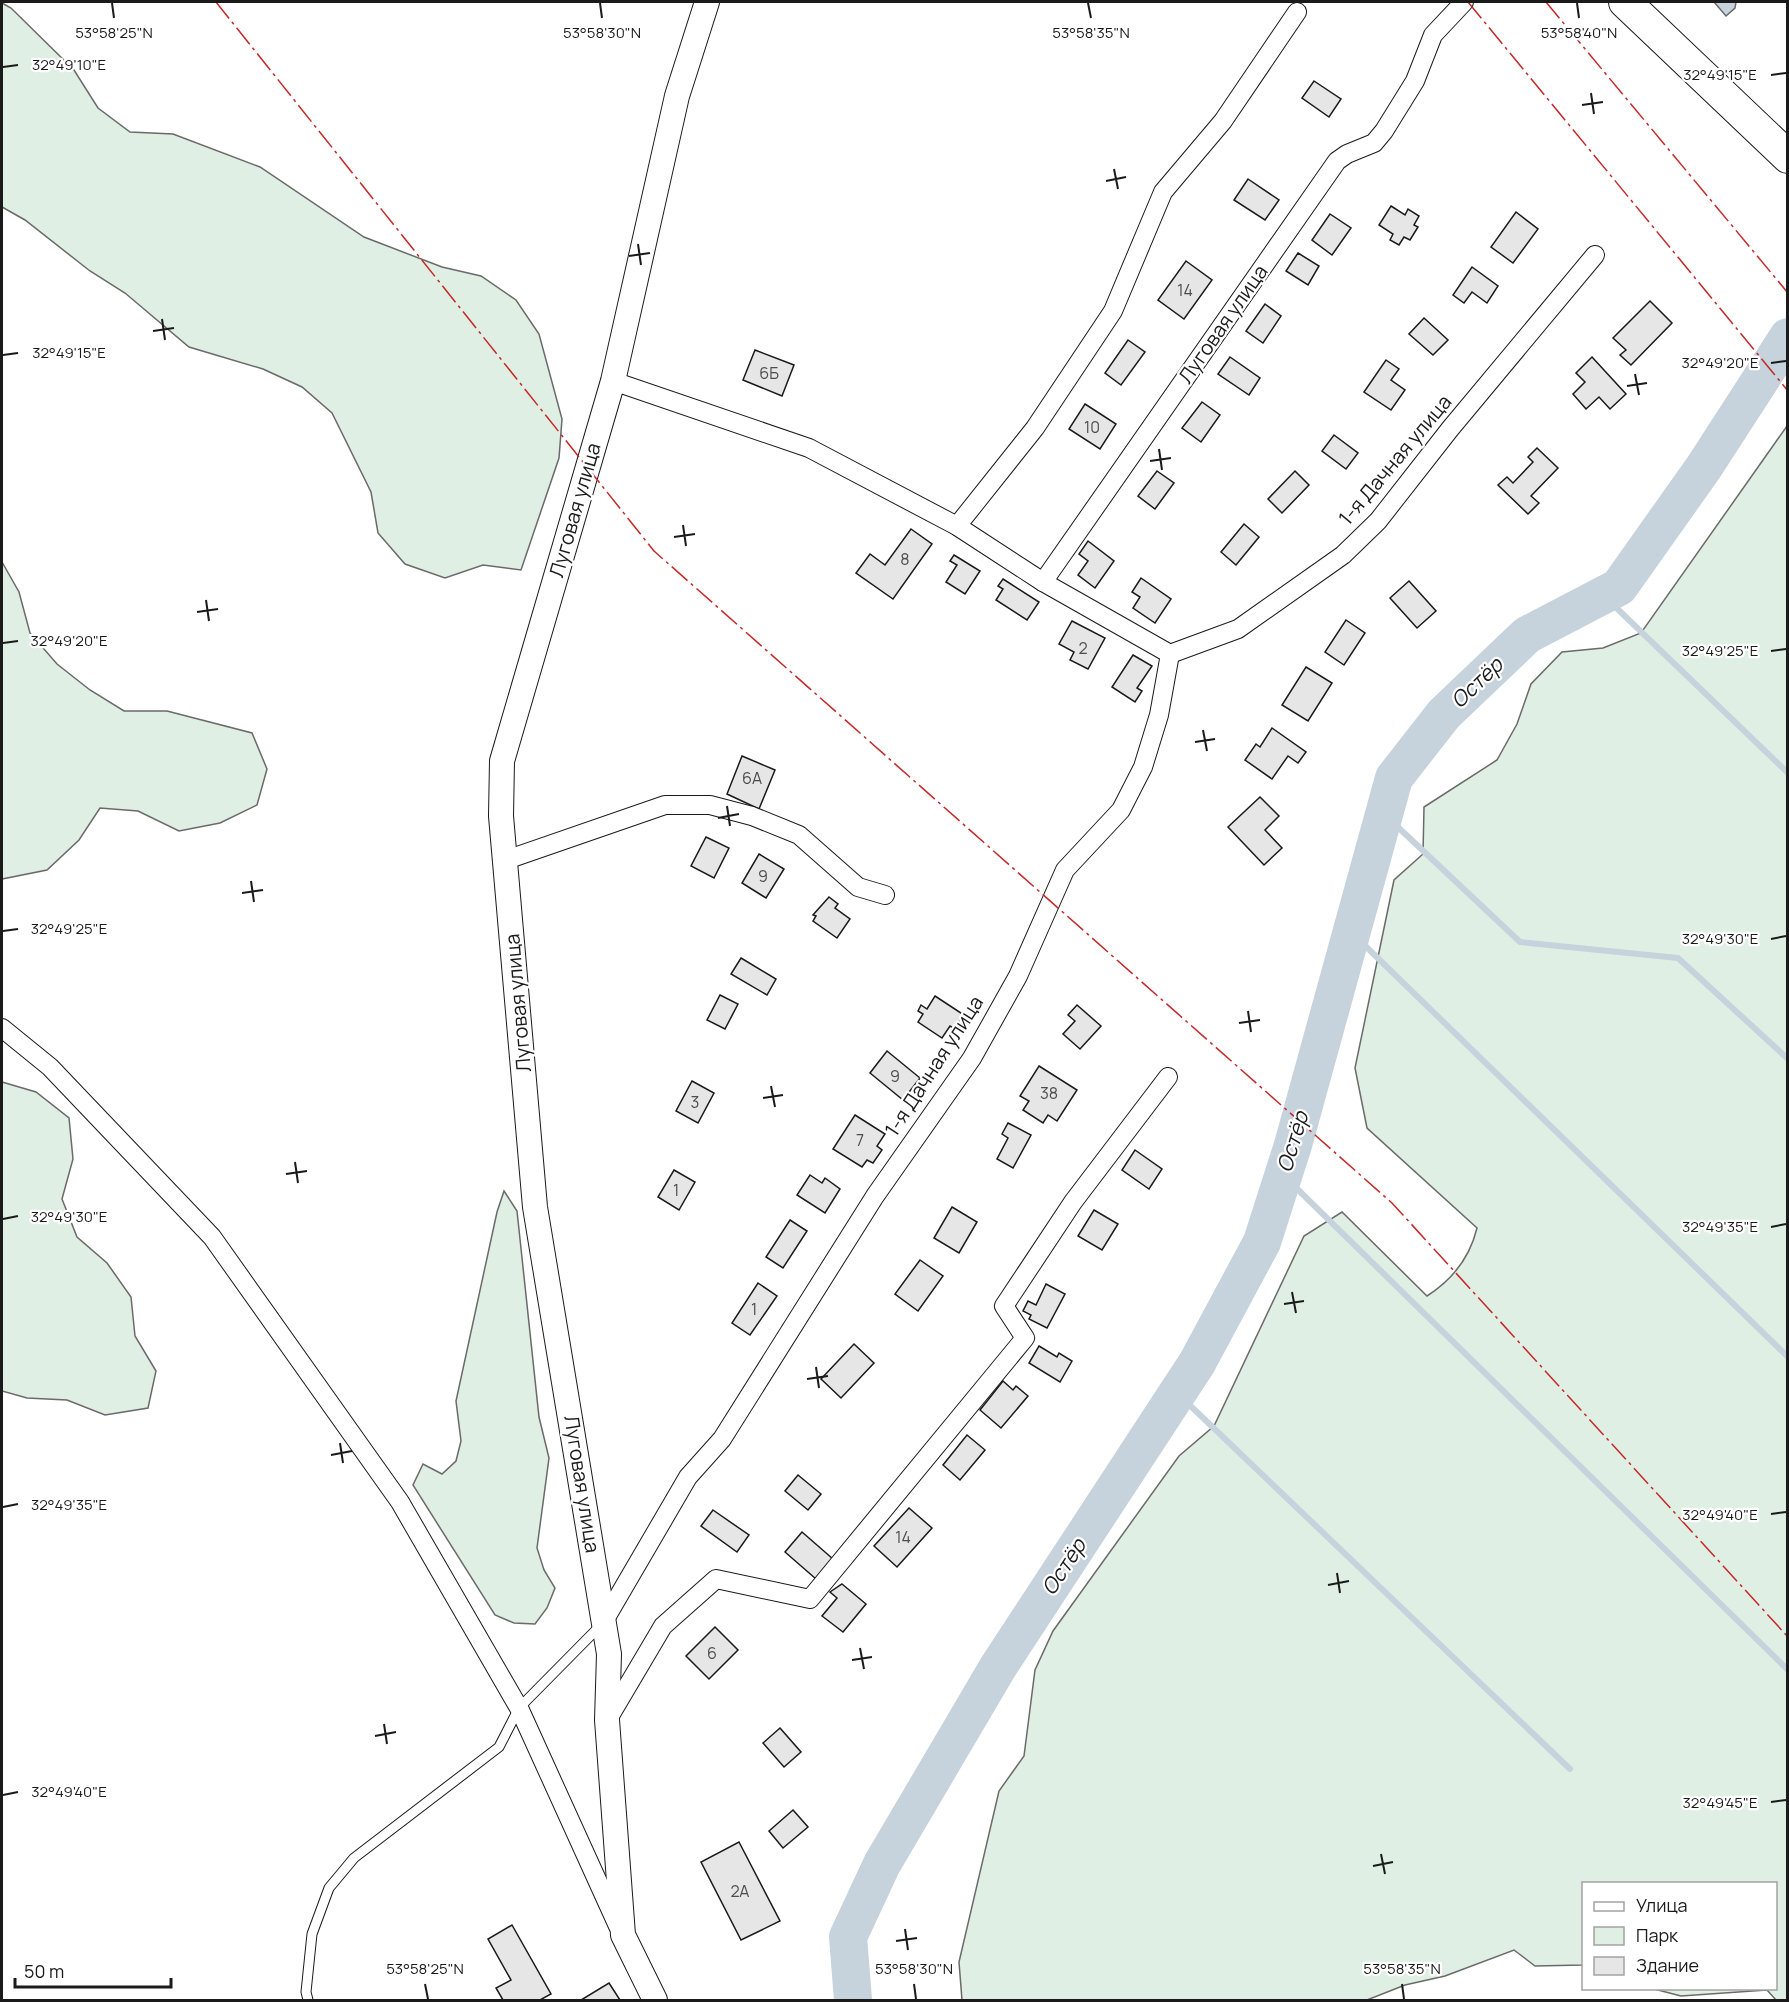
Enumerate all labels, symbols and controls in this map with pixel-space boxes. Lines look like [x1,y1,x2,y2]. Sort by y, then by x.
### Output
text: 53°58'25"N [75,22,153,43]
text: 53°58'30"N [563,22,641,43]
text: 53°58'35"N [1052,22,1130,43]
text: 53°58'40"N [1541,22,1617,43]
text: 32°49'10"E [32,54,106,75]
text: 32°49'15"E [1683,64,1757,85]
street label: Луговая улица [1172,259,1273,388]
house number: 14 [1177,279,1193,301]
text: 32°49'15"E [32,342,106,363]
text: 32°49'20"E [1682,352,1758,373]
house number: 6Б [759,362,779,384]
street label: 1-я Дачная улица [1332,389,1457,531]
house number: 10 [1084,416,1100,438]
street label: Луговая улица [542,439,607,580]
house number: 8 [900,548,910,570]
text: 32°49'20"E [31,630,107,651]
house number: 2 [1078,637,1088,659]
text: 32°49'25"E [1682,640,1758,661]
water label: Остёр [1444,650,1509,714]
house number: 6А [742,767,762,789]
house number: 9 [758,865,768,887]
text: 32°49'25"E [31,918,107,939]
text: 32°49'30"E [1682,928,1758,949]
street label: Луговая улица [498,933,537,1073]
street label: 1-я Дачная улица [878,990,989,1141]
house number: 9 [890,1065,900,1087]
house number: 38 [1040,1082,1058,1104]
house number: 3 [691,1091,699,1113]
water label: Остёр [1270,1107,1315,1175]
house number: 7 [856,1129,864,1151]
house number: 1 [673,1179,679,1201]
text: 32°49'30"E [31,1206,107,1227]
text: 32°49'35"E [1682,1216,1758,1237]
house number: 1 [751,1298,757,1320]
street label: Луговая улица [558,1413,607,1555]
text: 32°49'35"E [31,1494,107,1515]
text: 32°49'40"E [1682,1504,1758,1525]
house number: 14 [895,1526,911,1548]
water label: Остёр [1035,1532,1093,1600]
house number: 6 [707,1642,717,1664]
text: 32°49'40"E [31,1781,107,1802]
text: 32°49'45"E [1683,1792,1757,1813]
house number: 2А [731,1880,749,1902]
legend [1582,1882,1777,1990]
text: Улица [1636,1893,1688,1917]
text: Парк [1636,1923,1679,1947]
scale bar [15,1951,171,1989]
text: Здание [1636,1953,1699,1977]
text: 53°58'25"N [386,1958,464,1979]
text: 53°58'30"N [875,1958,953,1979]
text: 53°58'35"N [1363,1958,1441,1979]
text: 50 m [24,1959,64,1983]

